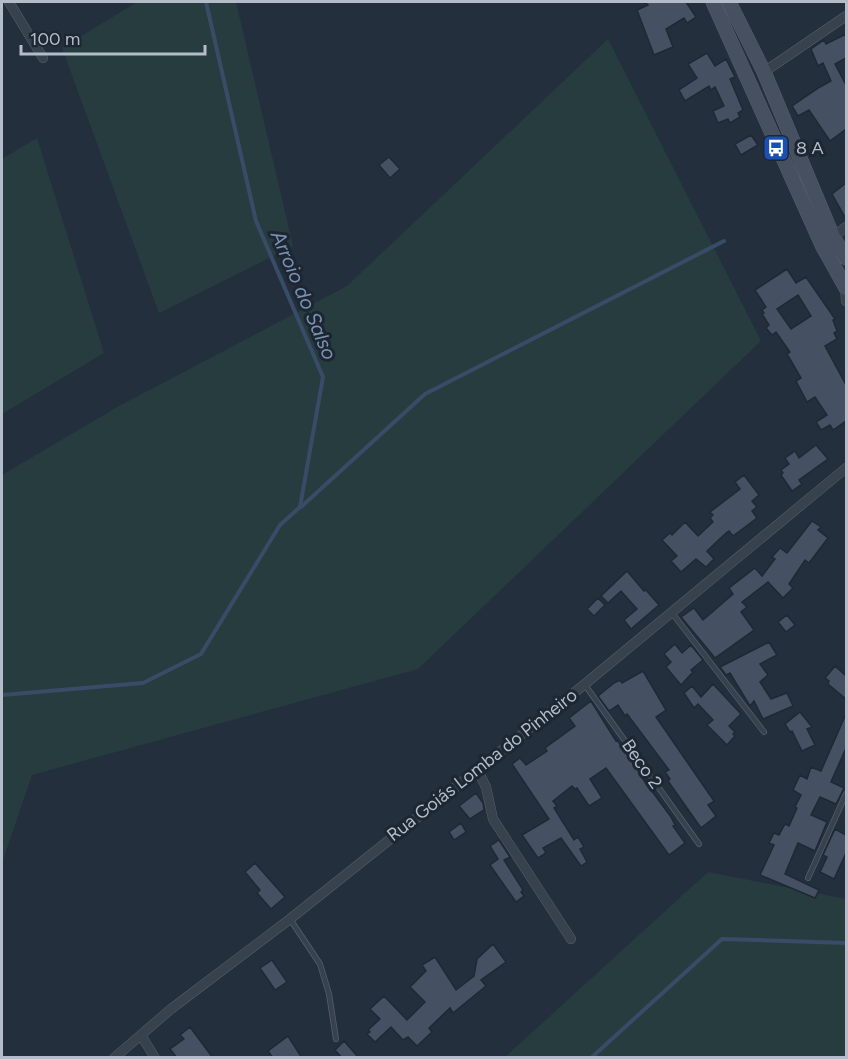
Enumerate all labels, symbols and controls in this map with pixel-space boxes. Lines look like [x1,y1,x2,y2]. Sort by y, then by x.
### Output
scale bar [21,18,206,56]
text: 100 m [30,28,80,50]
bus stop icon: 8 A [761,133,791,163]
place label: 8 A [796,137,824,159]
water label: Arroio do Salso [266,226,342,363]
street label: Rua Goiás Lomba do Pinheiro [383,684,581,846]
street label: Beco 2 [617,735,667,793]

